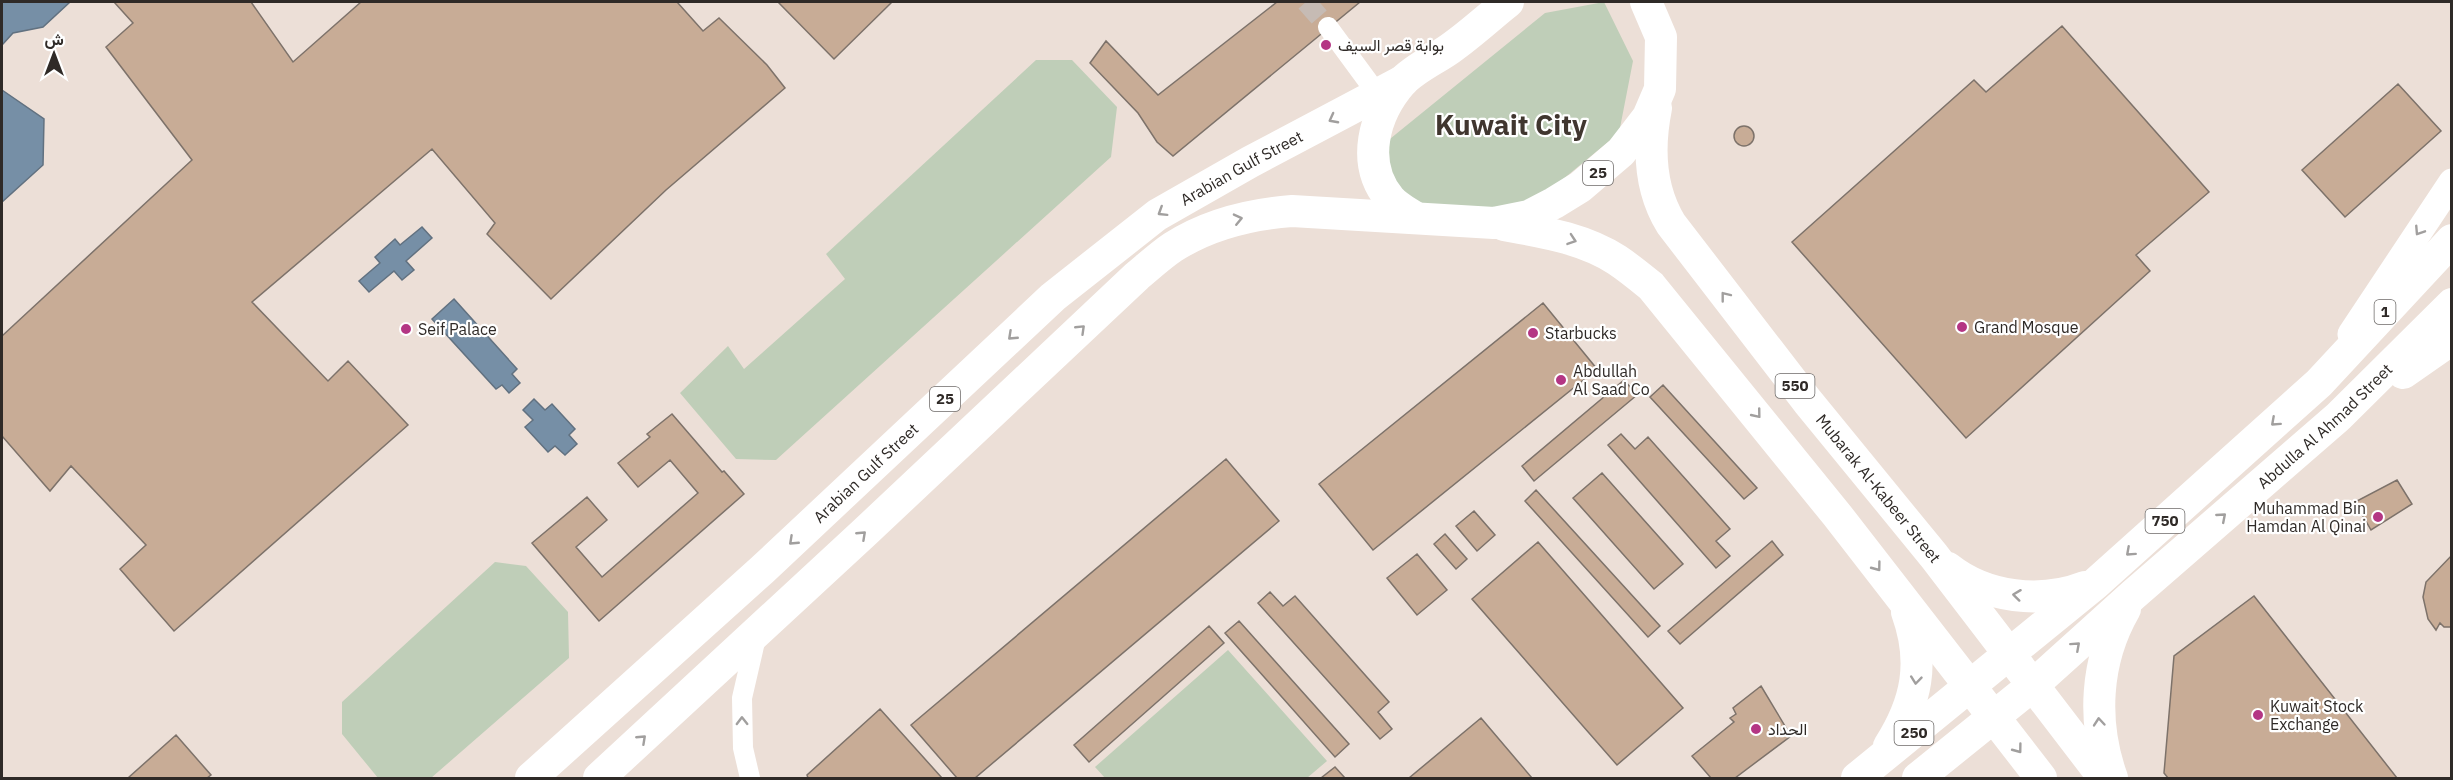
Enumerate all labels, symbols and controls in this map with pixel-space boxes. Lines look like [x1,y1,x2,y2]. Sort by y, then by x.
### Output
north arrow [24,24,84,84]
text: ش [44,29,64,49]
place label: بوابة قصر السيف [1338,35,1444,56]
marker: بوابة قصر السيف [1319,38,1333,52]
district label: Kuwait City [1435,106,1587,143]
one-way arrow [1329,112,1339,123]
street label: Arabian Gulf Street [1177,126,1306,210]
road number: 25 [1583,161,1613,185]
one-way arrow [1158,205,1168,217]
one-way arrow [1233,214,1243,227]
one-way arrow [2415,224,2426,235]
one-way arrow [1566,233,1577,246]
one-way arrow [1722,292,1733,303]
road number: 1 [2374,300,2396,324]
place label: Grand Mosque [1974,317,2079,337]
place label: Seif Palace [418,319,497,339]
marker: Grand Mosque [1955,320,1969,334]
marker: Seif Palace [399,322,413,336]
place label: Starbucks [1545,323,1617,343]
one-way arrow [1073,326,1084,337]
marker: Starbucks [1526,326,1540,340]
one-way arrow [1008,329,1018,340]
street label: Abdulla Al Ahmad Street [2253,359,2396,493]
place label: Abdullah Al Saad Co [1573,361,1650,399]
marker: Abdullah Al Saad Co [1554,373,1568,387]
road number: 550 [1776,374,1814,398]
road number: 25 [930,387,960,411]
one-way arrow [1749,407,1760,418]
street label: Mubarak Al-Kabeer Street [1812,410,1945,567]
one-way arrow [2272,415,2282,426]
street label: Arabian Gulf Street [809,419,922,527]
place label: Muhammad Bin Hamdan Al Qinai [2246,498,2366,536]
road number: 750 [2146,509,2184,533]
marker: Muhammad Bin Hamdan Al Qinai [2371,510,2385,524]
one-way arrow [2215,514,2226,525]
one-way arrow [855,531,866,542]
one-way arrow [789,534,799,545]
one-way arrow [2126,545,2137,556]
one-way arrow [1870,560,1881,571]
one-way arrow [2013,590,2022,602]
one-way arrow [2069,642,2079,653]
one-way arrow [1910,675,1923,684]
place label: Kuwait Stock Exchange [2270,696,2364,734]
marker: Kuwait Stock Exchange [2251,708,2265,722]
one-way arrow [736,716,748,725]
one-way arrow [2093,717,2106,726]
place label: الحداد [1768,719,1807,739]
road number: 250 [1894,721,1934,745]
marker: الحداد [1749,722,1763,736]
one-way arrow [635,735,646,746]
one-way arrow [2011,743,2022,754]

